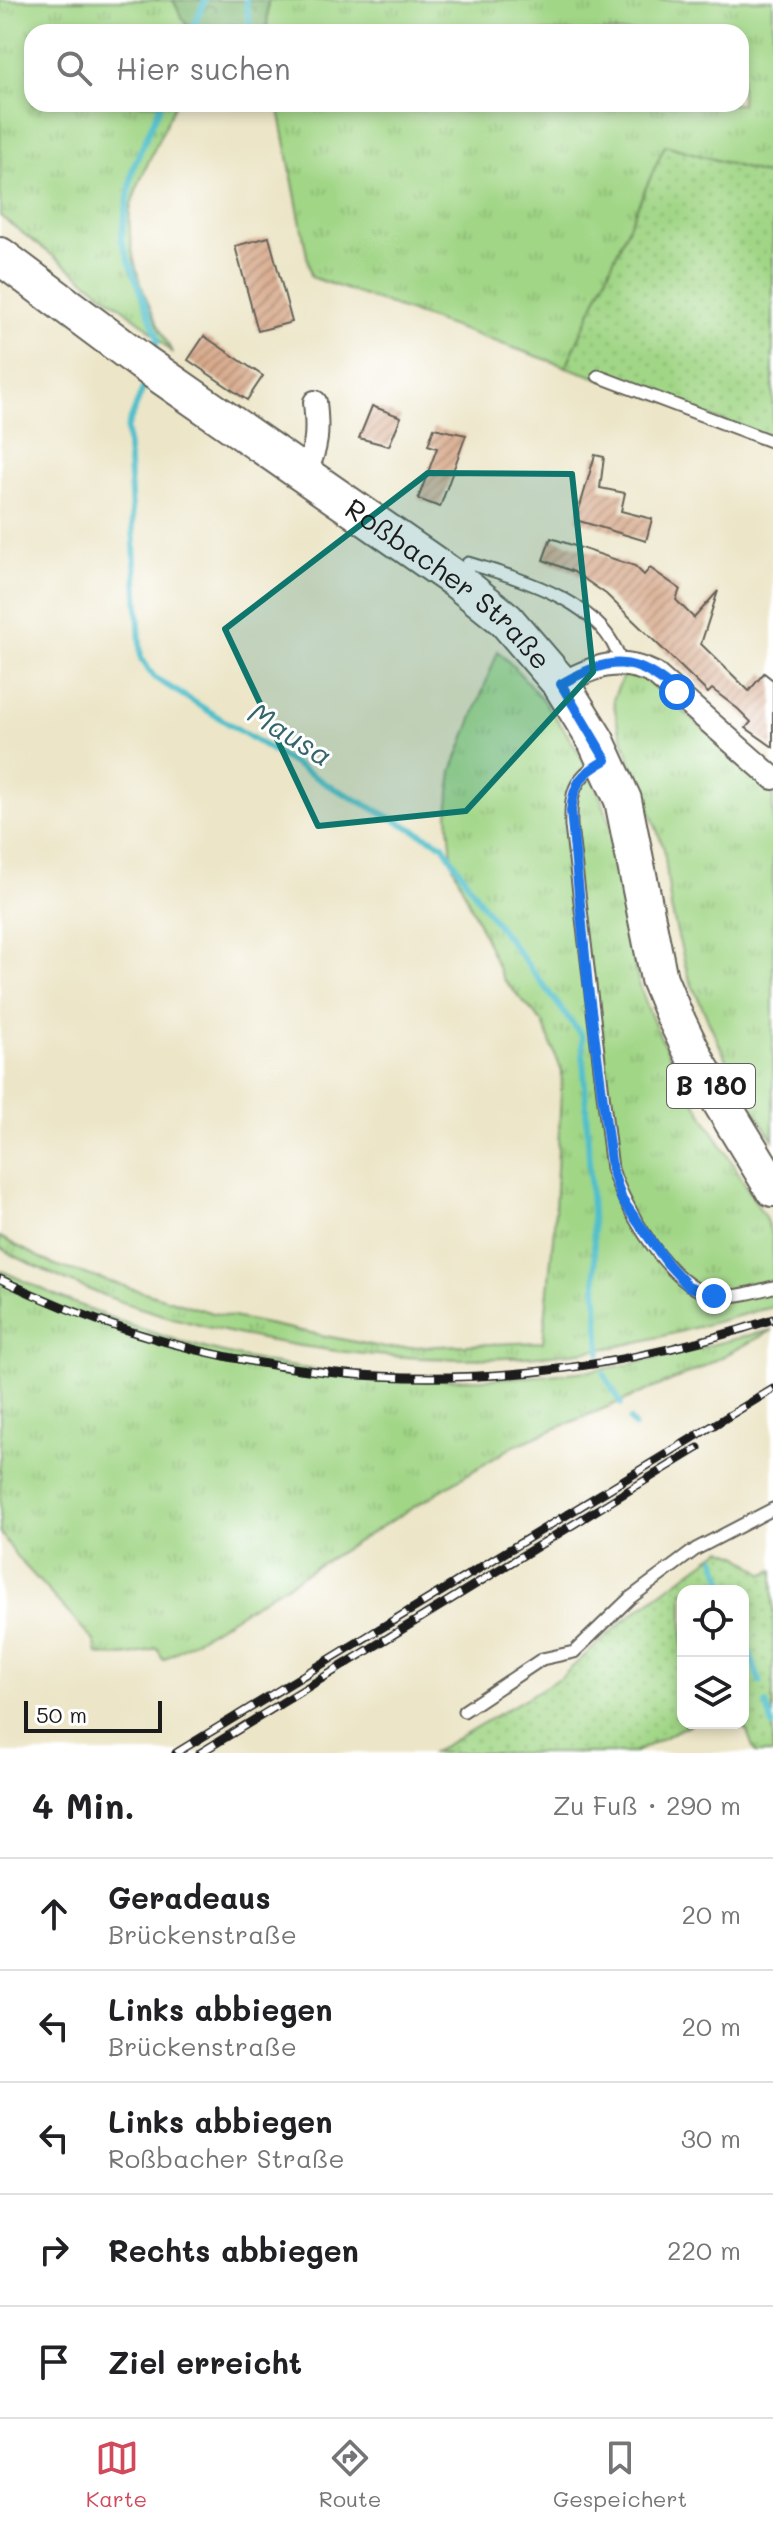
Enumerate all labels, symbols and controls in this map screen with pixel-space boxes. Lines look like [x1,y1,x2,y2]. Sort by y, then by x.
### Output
search box [24,24,749,112]
icon: search [52,46,96,90]
text: Hier suchen [116,48,291,88]
street label: Roßbacher Straße [339,490,560,677]
route start [659,674,695,710]
water label: Mausa [241,692,341,775]
road number: B 180 [667,1064,755,1108]
route end [696,1278,732,1314]
map controls [677,1585,749,1729]
button: locate [677,1585,749,1657]
button: layers [677,1657,749,1729]
scale bar [24,1697,162,1733]
text: 50 m [36,1700,87,1729]
text: 4 Min. [32,1783,135,1828]
text: Zu Fuß · 290 m [553,1788,741,1822]
text: Geradeaus [108,1877,271,1917]
icon: ahead [32,1892,76,1936]
text: 20 m [681,1897,741,1931]
text: Brückenstraße [108,1917,297,1951]
text: Links abbiegen [108,1989,332,2029]
icon: left [32,2004,76,2048]
text: 20 m [681,2009,741,2043]
text: Brückenstraße [108,2029,297,2063]
text: Links abbiegen [108,2101,332,2141]
icon: left [32,2116,76,2160]
text: 30 m [681,2121,741,2155]
text: Roßbacher Straße [108,2141,345,2175]
icon: right [32,2228,76,2272]
text: Rechts abbiegen [108,2230,359,2270]
text: 220 m [667,2233,741,2267]
icon: arrive [32,2340,76,2384]
text: Ziel erreicht [108,2342,302,2382]
tab: Karte [86,2436,147,2513]
tab: Route [319,2436,381,2513]
tab: Gespeichert [553,2436,687,2513]

